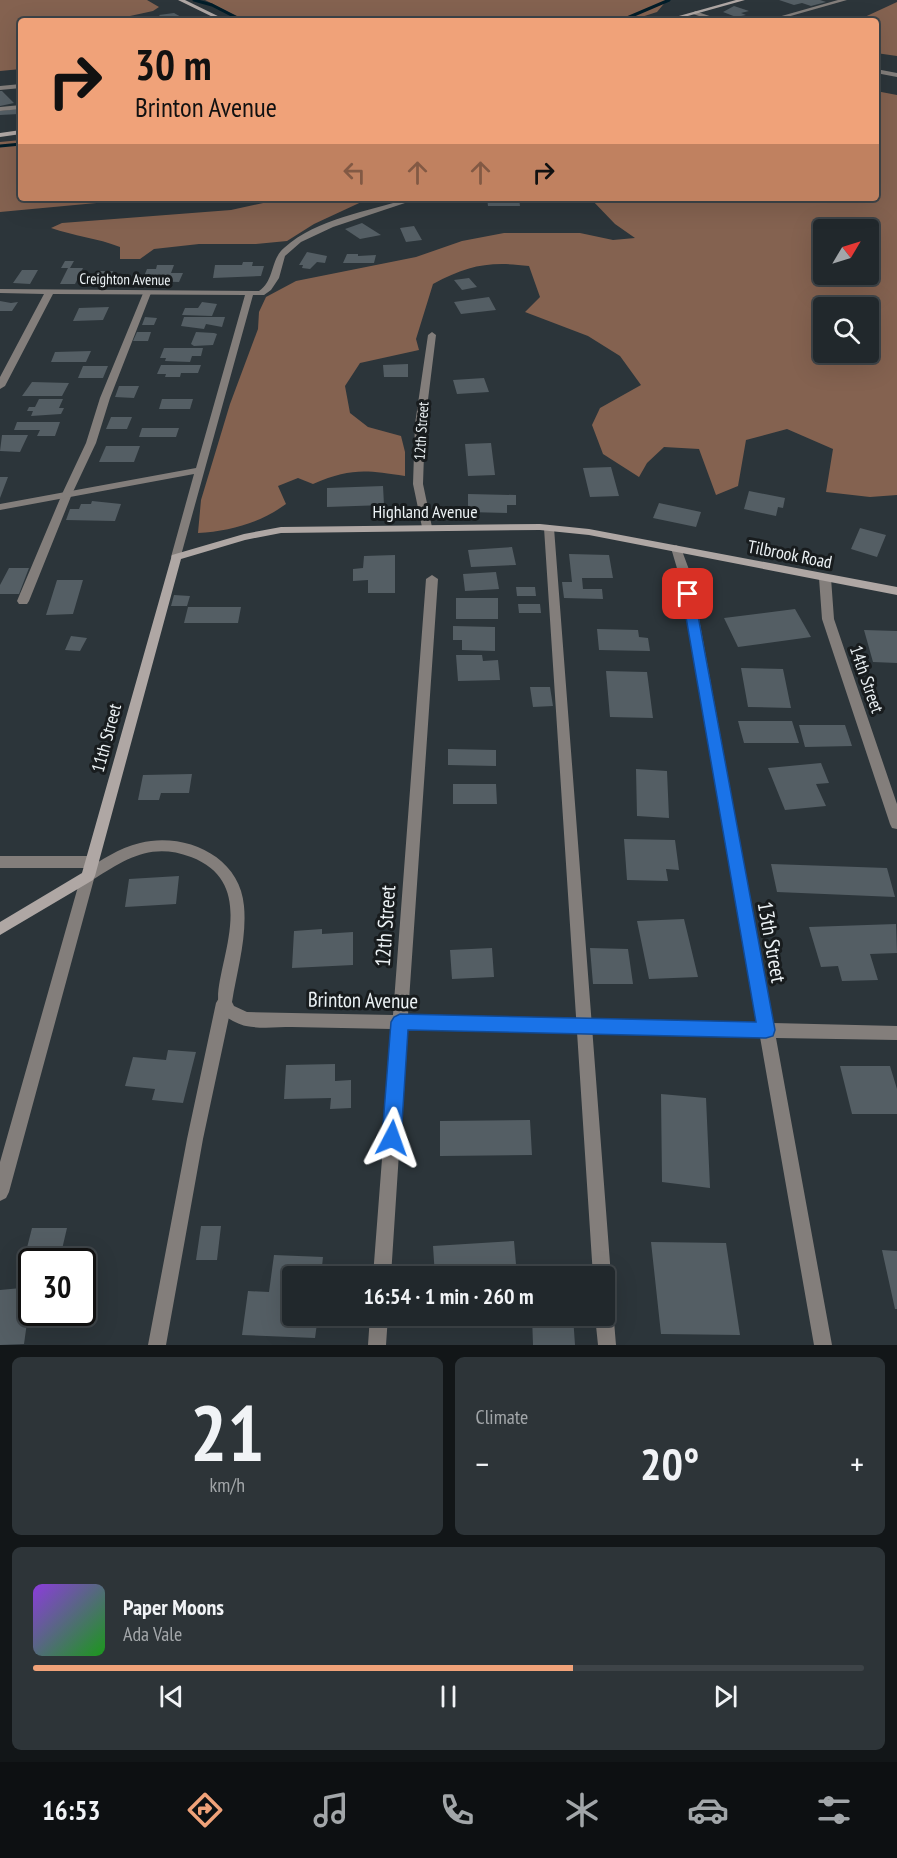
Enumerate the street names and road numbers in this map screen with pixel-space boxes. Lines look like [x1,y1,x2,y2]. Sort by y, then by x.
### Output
street label: Creighton Avenue [79,269,171,289]
street label: 12th Street [409,401,433,461]
street label: Highland Avenue [372,500,478,523]
street label: Tilbrook Road [746,535,834,573]
street label: 14th Street [845,642,889,716]
street label: 11th Street [86,701,126,775]
street label: 12th Street [369,884,401,968]
street label: 13th Street [752,899,792,985]
street label: Brinton Avenue [308,986,418,1014]

